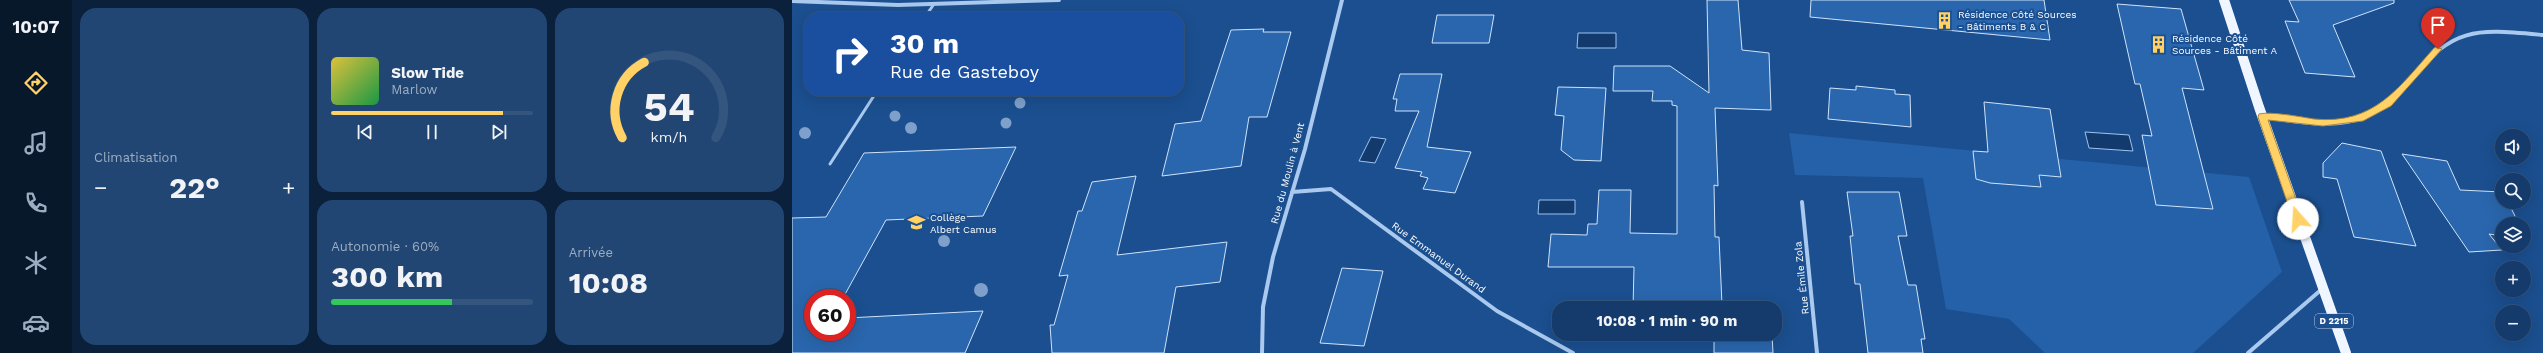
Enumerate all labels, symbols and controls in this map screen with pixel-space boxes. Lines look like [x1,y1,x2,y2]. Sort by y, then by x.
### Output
pin [2421,8,2455,49]
place label: Résidence Côté Sources - Bâtiments B & C [1958,9,2076,32]
building icon: Résidence Côté Sources - Bâtiments B & C [1935,10,1955,30]
icon: arrive [2427,14,2449,36]
text: 10:07 [13,16,59,37]
text: 30 m [890,27,959,60]
icon: right [824,28,876,80]
place label: Résidence Côté Sources - Bâtiment A [2172,33,2278,56]
building icon: Résidence Côté Sources - Bâtiment A [2149,34,2169,54]
text: Rue de Gasteboy [890,61,1039,82]
text: Slow Tide [391,64,464,82]
icon: directions [22,69,50,97]
text: Marlow [391,82,437,97]
text: 54 [644,82,695,131]
icon: previous [354,121,376,143]
icon: pause [421,121,443,143]
icon: next [488,121,510,143]
street label: Rue du Moulin à Vent [1269,121,1307,225]
text: km/h [651,128,688,144]
icon: music [22,129,50,157]
map controls [2495,129,2531,341]
button: sound [2495,129,2531,165]
text: Climatisation [94,150,177,165]
text: 22° [169,170,220,205]
button: search [2495,173,2531,209]
text: − [94,175,107,200]
text: + [282,175,295,200]
icon: phone [22,189,50,217]
position arrow [2277,198,2319,240]
place label: Collège Albert Camus [930,212,997,235]
school or university icon: Collège Albert Camus [907,213,927,233]
button: layers [2495,217,2531,253]
street label: Rue Emmanuel Durand [1390,220,1488,295]
text: Autonomie · 60% [331,239,439,254]
street label: Rue Émile Zola [1792,240,1811,315]
text: Arrivée [569,245,613,260]
icon: climate [22,249,50,277]
text: 300 km [331,259,443,294]
button: + [2495,261,2531,297]
text: 10:08 [569,265,648,300]
speed limit sign: 60 [804,289,856,341]
button: − [2495,305,2531,341]
icon: car [22,309,50,337]
text: 10:08 · 1 min · 90 m [1597,312,1737,330]
road number: D 2215 [2315,314,2353,328]

